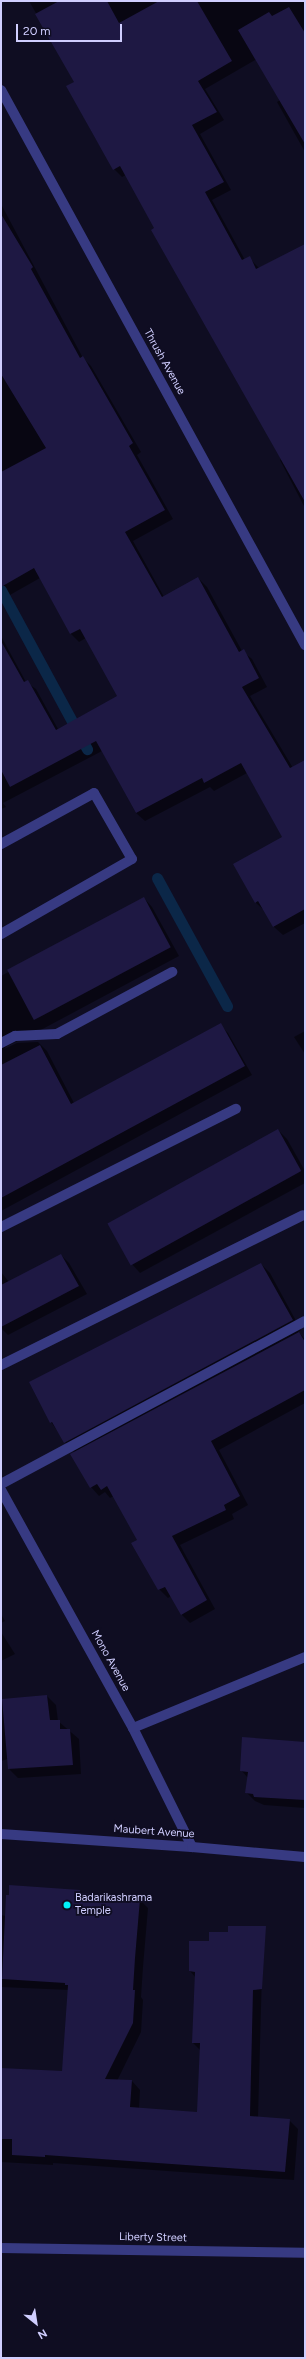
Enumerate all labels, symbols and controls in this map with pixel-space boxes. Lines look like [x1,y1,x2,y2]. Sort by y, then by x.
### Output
scale bar [18,16,124,42]
text: 20 m [23,24,51,38]
street label: Thrush Avenue [140,327,188,397]
street label: Mono Avenue [88,1628,132,1694]
street label: Maubert Avenue [113,1823,195,1841]
place label: Badarikashrama Temple [75,1892,152,1918]
marker: Badarikashrama Temple [62,1900,72,1910]
street label: Liberty Street [119,2231,187,2245]
north arrow [16,2303,56,2343]
text: N [35,2326,49,2342]

